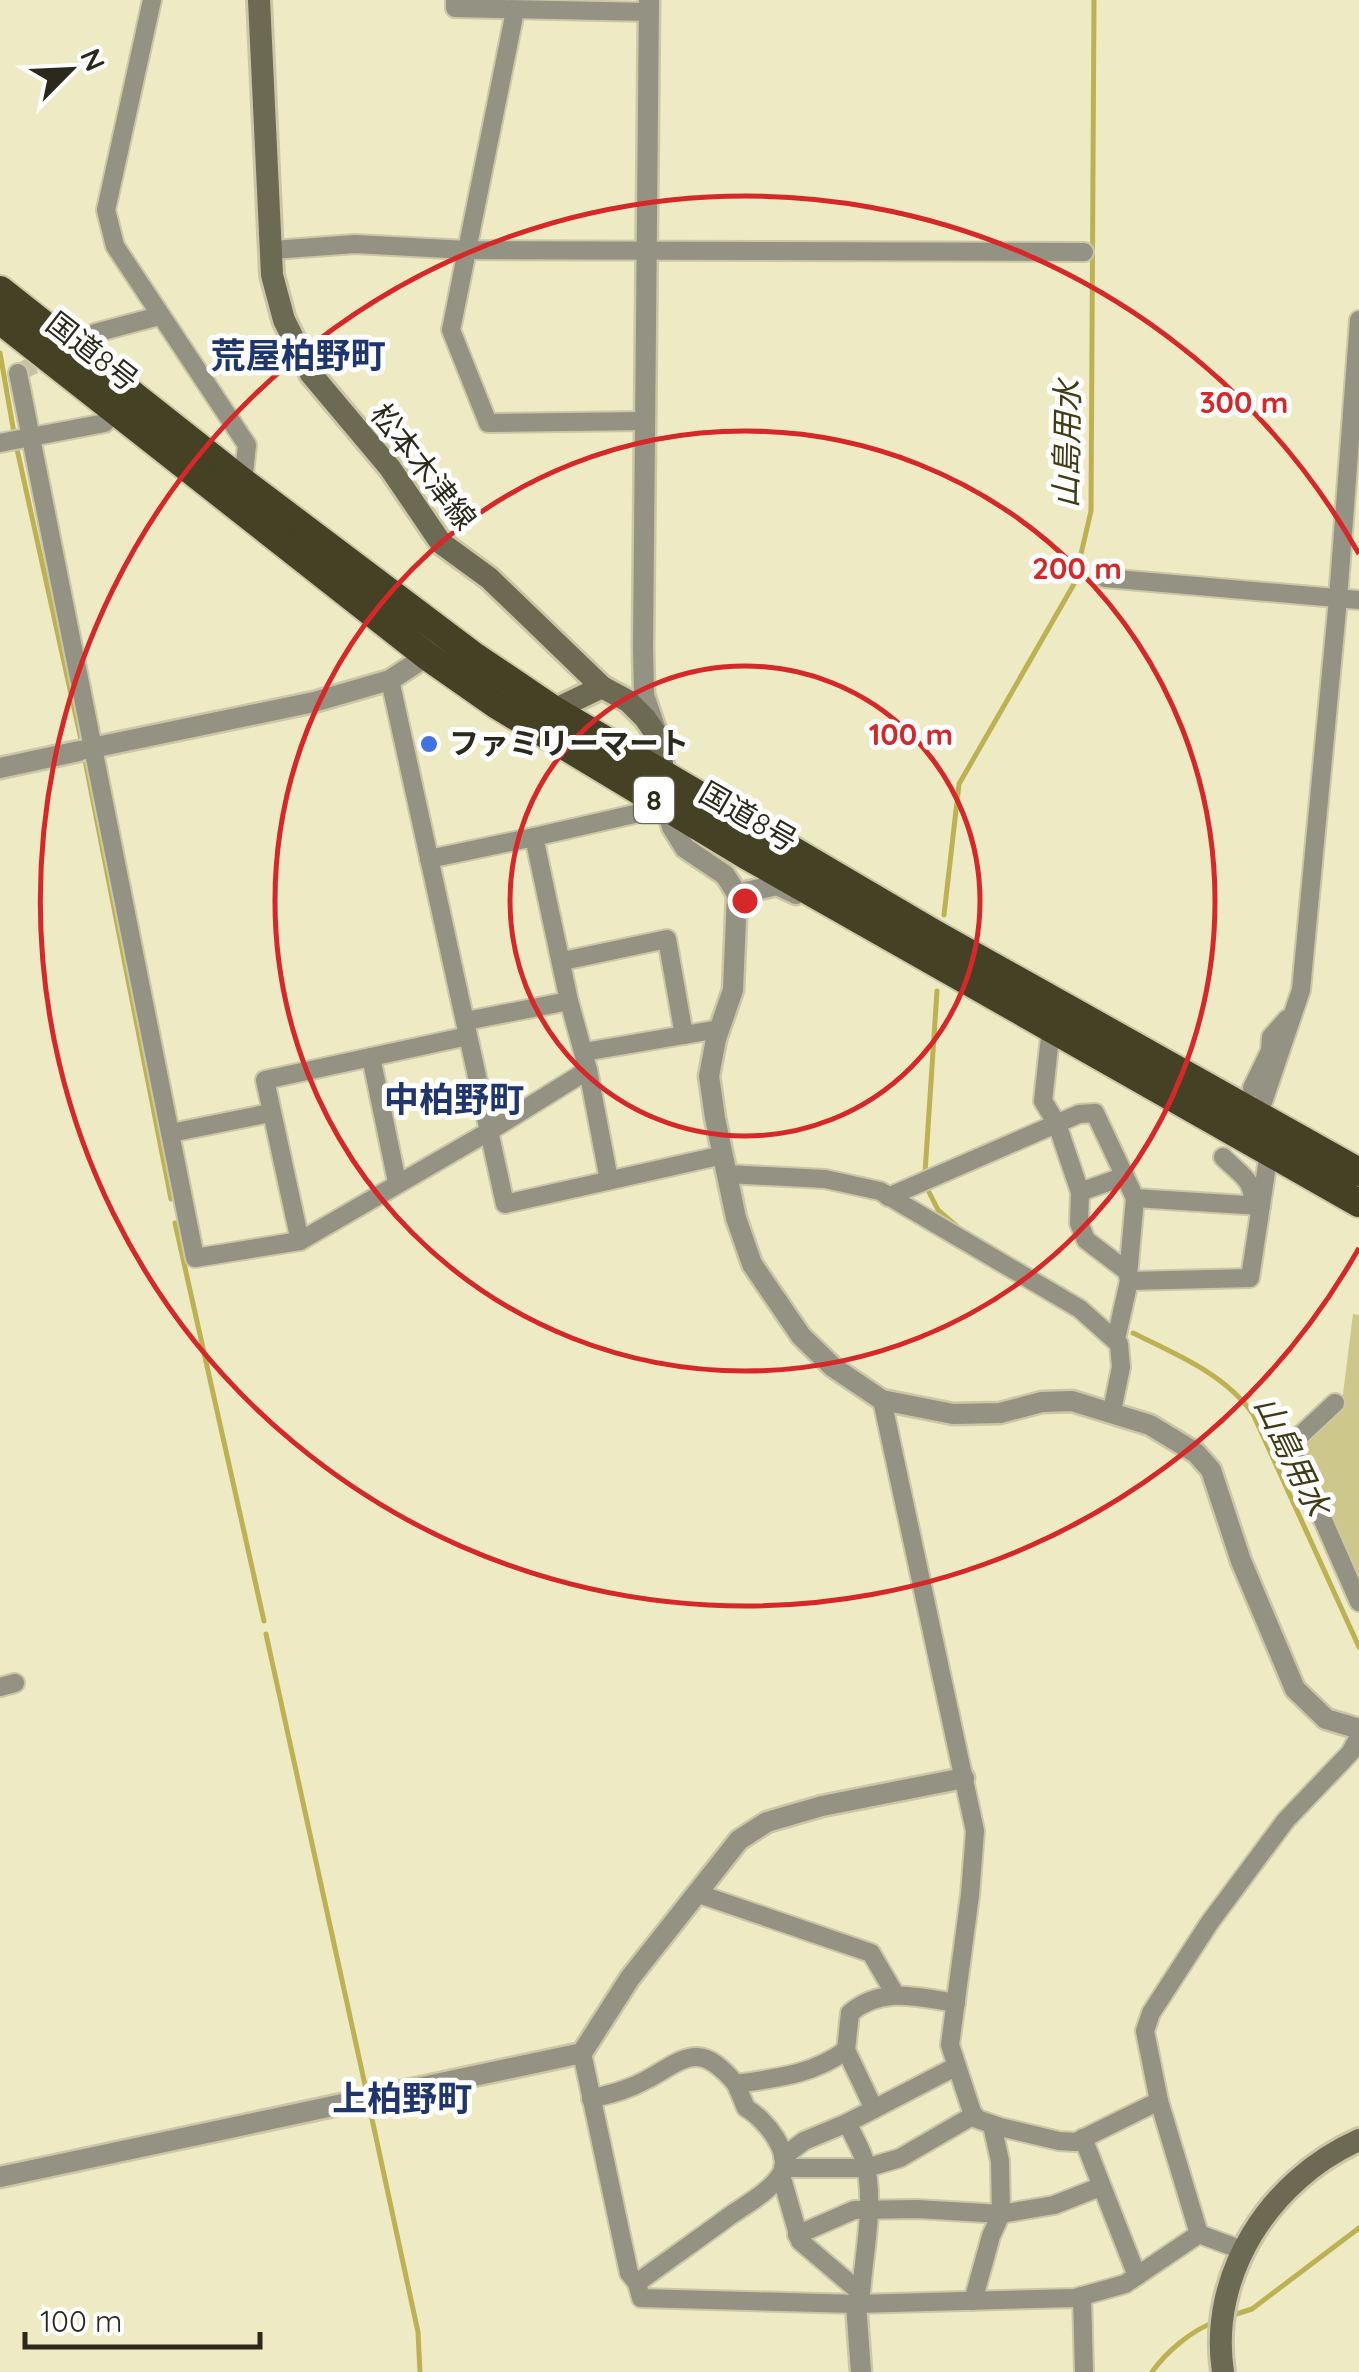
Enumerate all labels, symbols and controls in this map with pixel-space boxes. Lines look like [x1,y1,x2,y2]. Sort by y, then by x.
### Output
north arrow [20,20,120,120]
text: N [73,43,113,76]
street label: 国道8号 [39,304,146,399]
district label: 荒屋柏野町 [210,333,386,377]
water label: 山島用水 [1045,377,1087,508]
text: 300 m [1199,383,1289,421]
street label: 松本木津線 [363,396,485,537]
text: 200 m [1032,549,1122,587]
text: 100 m [869,715,953,753]
place label: ファミリーマート [449,724,689,762]
marker: ファミリーマート [418,733,440,755]
street label: 国道8号 [693,773,804,859]
road number: 8 [634,777,674,823]
centre of rings [727,883,763,919]
district label: 中柏野町 [384,1077,524,1121]
water label: 山島用水 [1247,1389,1340,1525]
district label: 上柏野町 [332,2076,472,2120]
scale bar [25,2287,260,2349]
text: 100 m [40,2302,122,2340]

